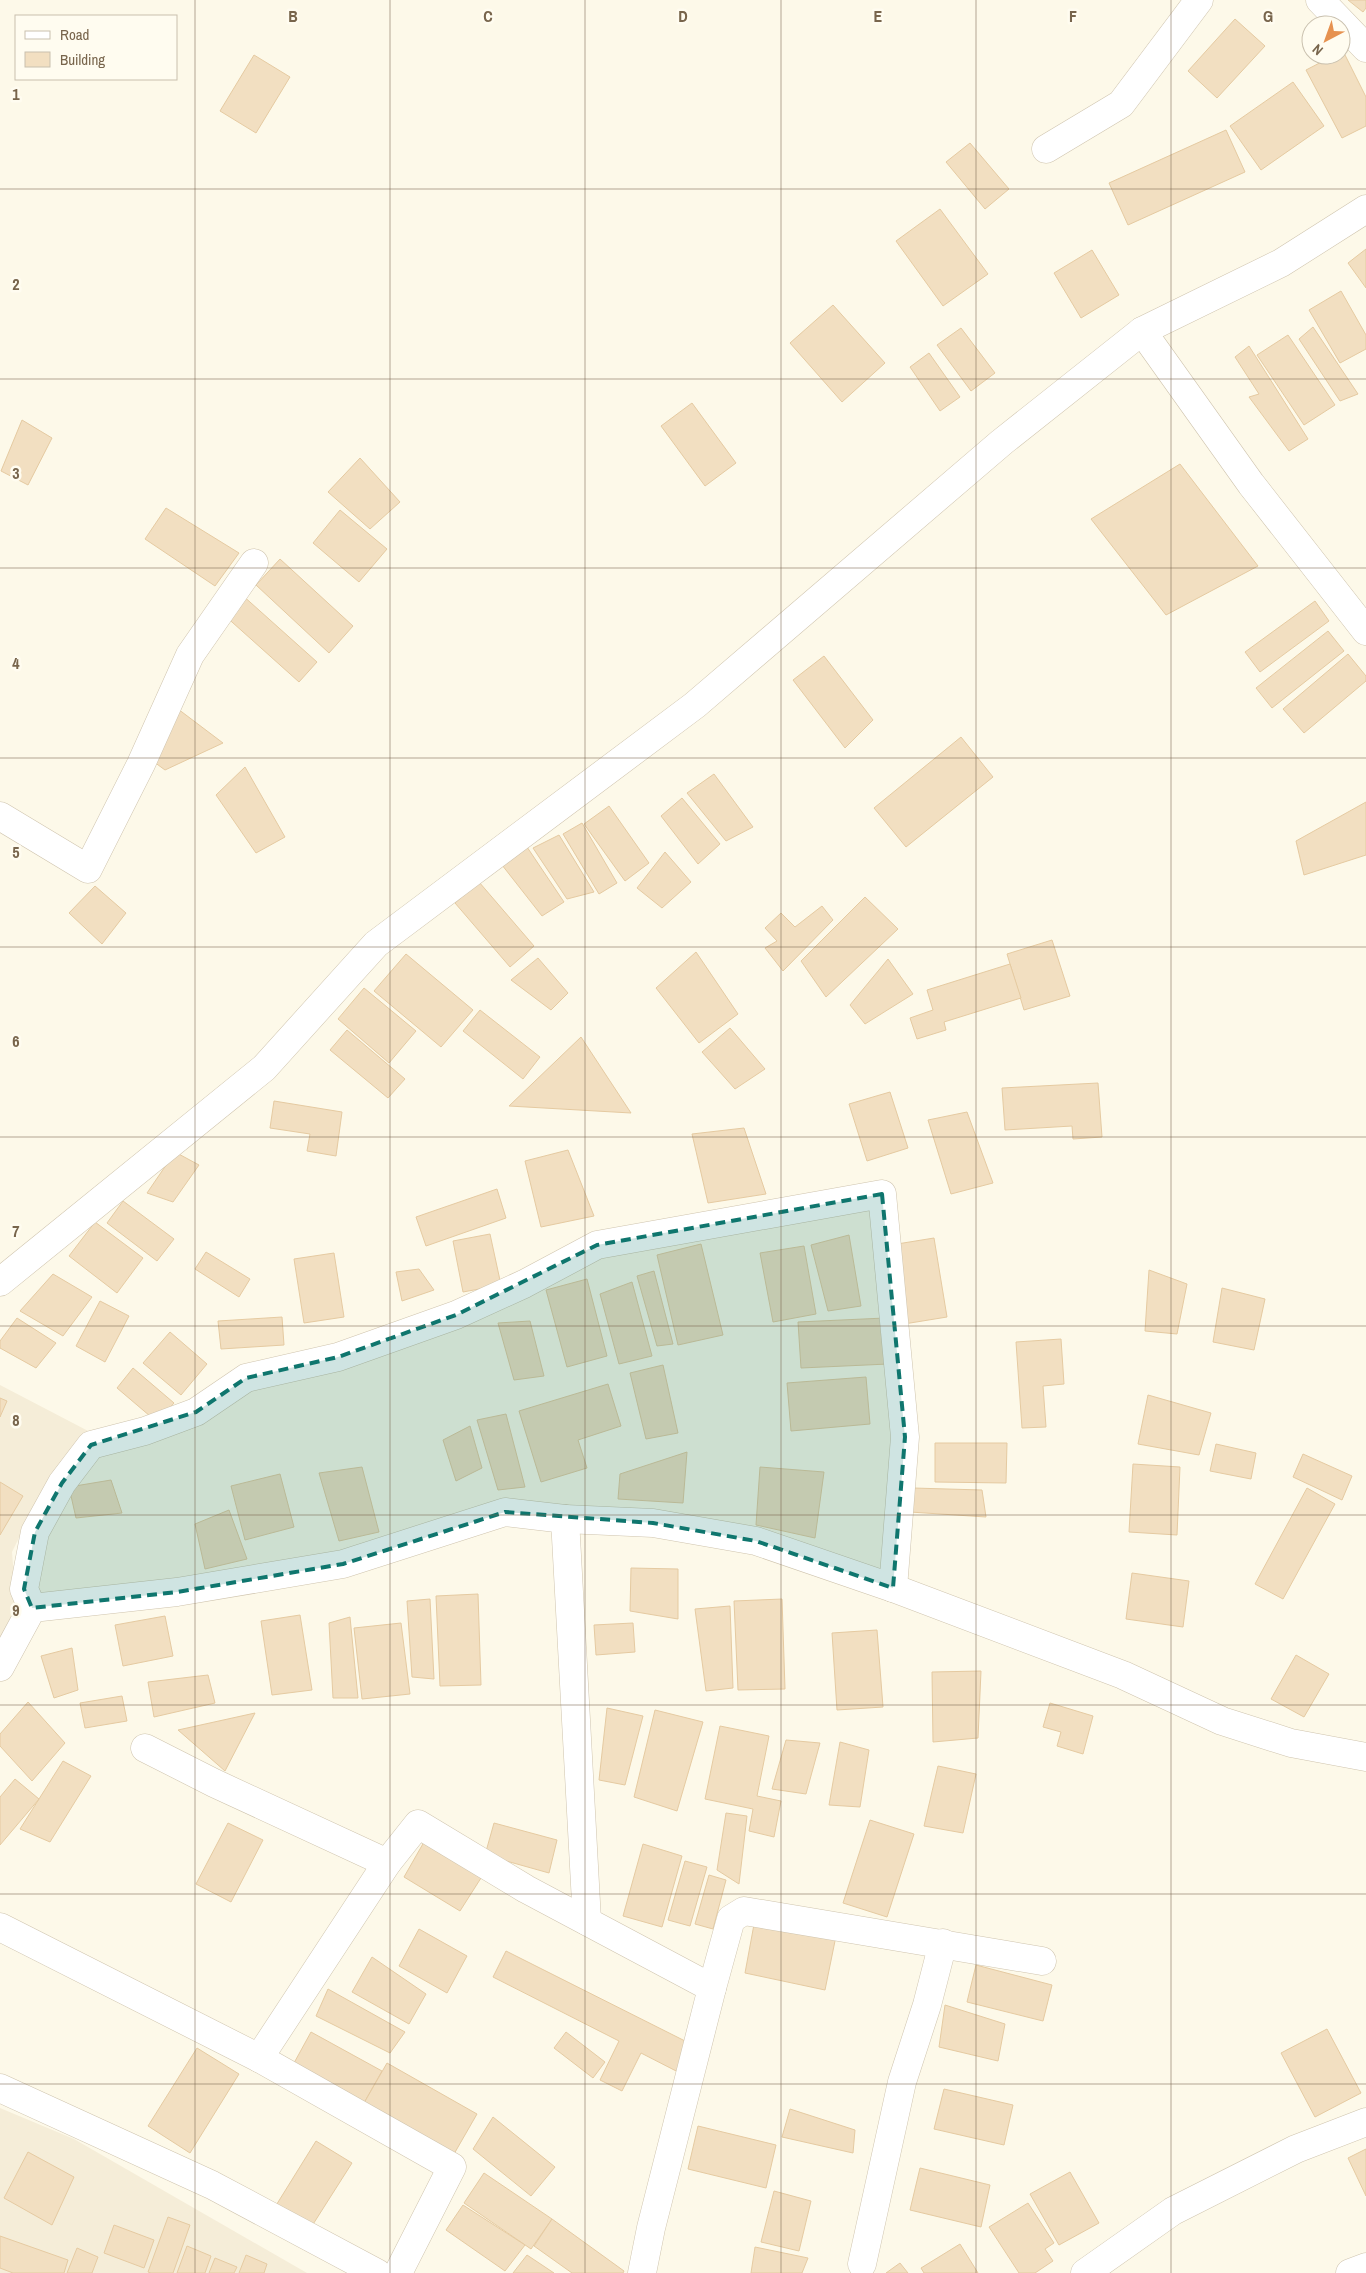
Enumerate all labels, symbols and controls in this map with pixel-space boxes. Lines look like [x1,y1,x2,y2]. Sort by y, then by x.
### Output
text: B [288,5,298,27]
text: C [483,5,493,27]
text: D [678,5,688,27]
text: E [874,5,883,27]
text: F [1069,5,1077,27]
text: G [1263,5,1273,27]
legend [15,15,178,80]
north arrow [1301,15,1351,65]
text: Road [60,24,89,45]
text: N [1308,40,1327,59]
text: Building [60,49,105,70]
text: 1 [12,83,20,105]
text: 2 [12,273,20,295]
text: 3 [12,462,20,484]
text: 4 [12,652,20,674]
text: 5 [12,841,20,863]
text: 6 [12,1030,20,1052]
text: 7 [12,1220,20,1242]
text: 8 [12,1409,20,1431]
text: 9 [12,1599,20,1621]

